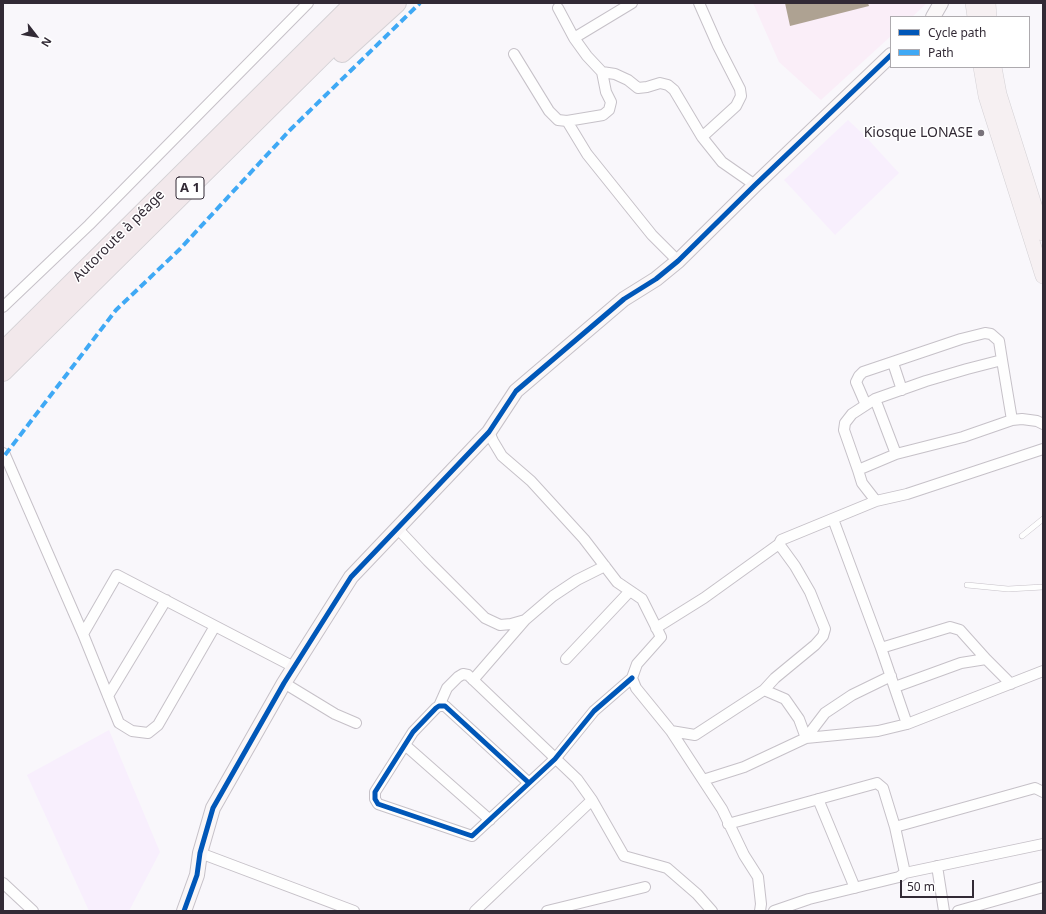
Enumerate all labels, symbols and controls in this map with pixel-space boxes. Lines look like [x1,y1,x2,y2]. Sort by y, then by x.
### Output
north arrow [16,16,56,56]
legend [890,16,1030,68]
text: Cycle path [928,24,986,41]
text: N [38,35,55,50]
text: Path [928,44,954,61]
place label: Kiosque LONASE [864,125,973,141]
marker: Kiosque LONASE [976,128,986,138]
road number: A 1 [176,177,204,199]
street label: Autoroute à péage [70,187,168,285]
scale bar [902,872,976,898]
text: 50 m [907,878,935,895]

